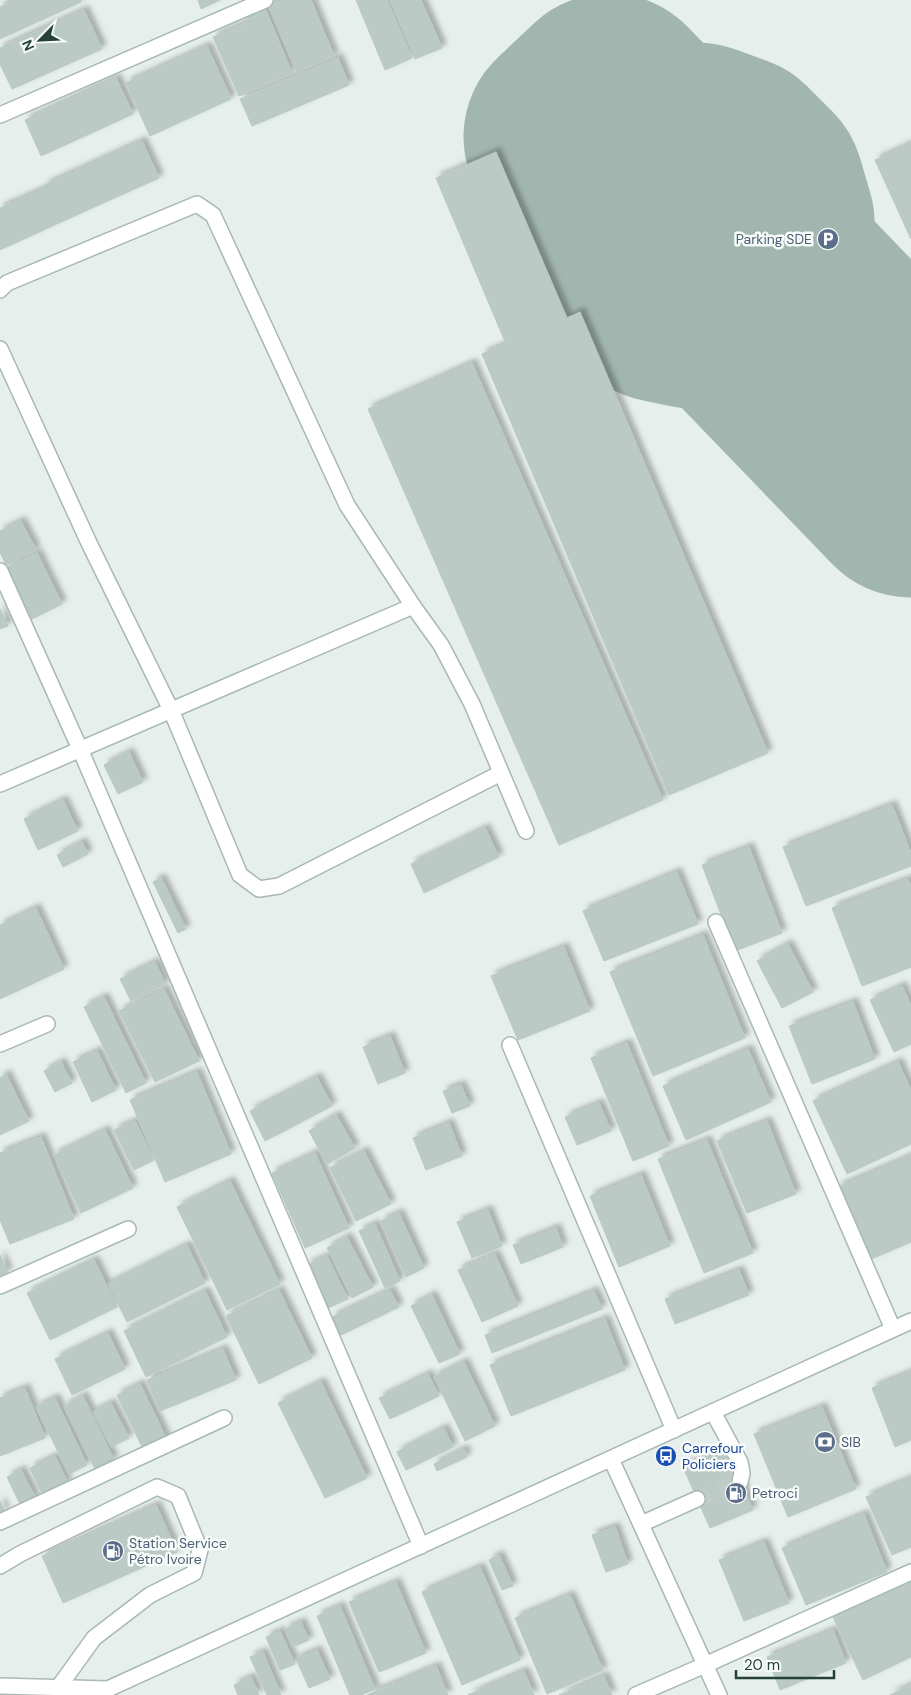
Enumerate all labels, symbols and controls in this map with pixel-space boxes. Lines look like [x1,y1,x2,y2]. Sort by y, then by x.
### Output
north arrow [15,15,65,65]
text: N [18,37,38,54]
parking icon: Parking SDE [816,227,840,251]
place label: Parking SDE [736,230,812,248]
bank icon: SIB [813,1430,837,1454]
place label: SIB [841,1433,861,1451]
place label: Carrefour Policiers [682,1439,744,1473]
bus stop icon: Carrefour Policiers [654,1444,678,1468]
fuel station icon: Petroci [724,1481,748,1505]
place label: Petroci [752,1484,798,1502]
place label: Station Service Pétro Ivoire [129,1534,227,1568]
fuel station icon: Station Service Pétro Ivoire [101,1539,125,1563]
scale bar [736,1648,834,1680]
text: 20 m [744,1655,780,1675]

